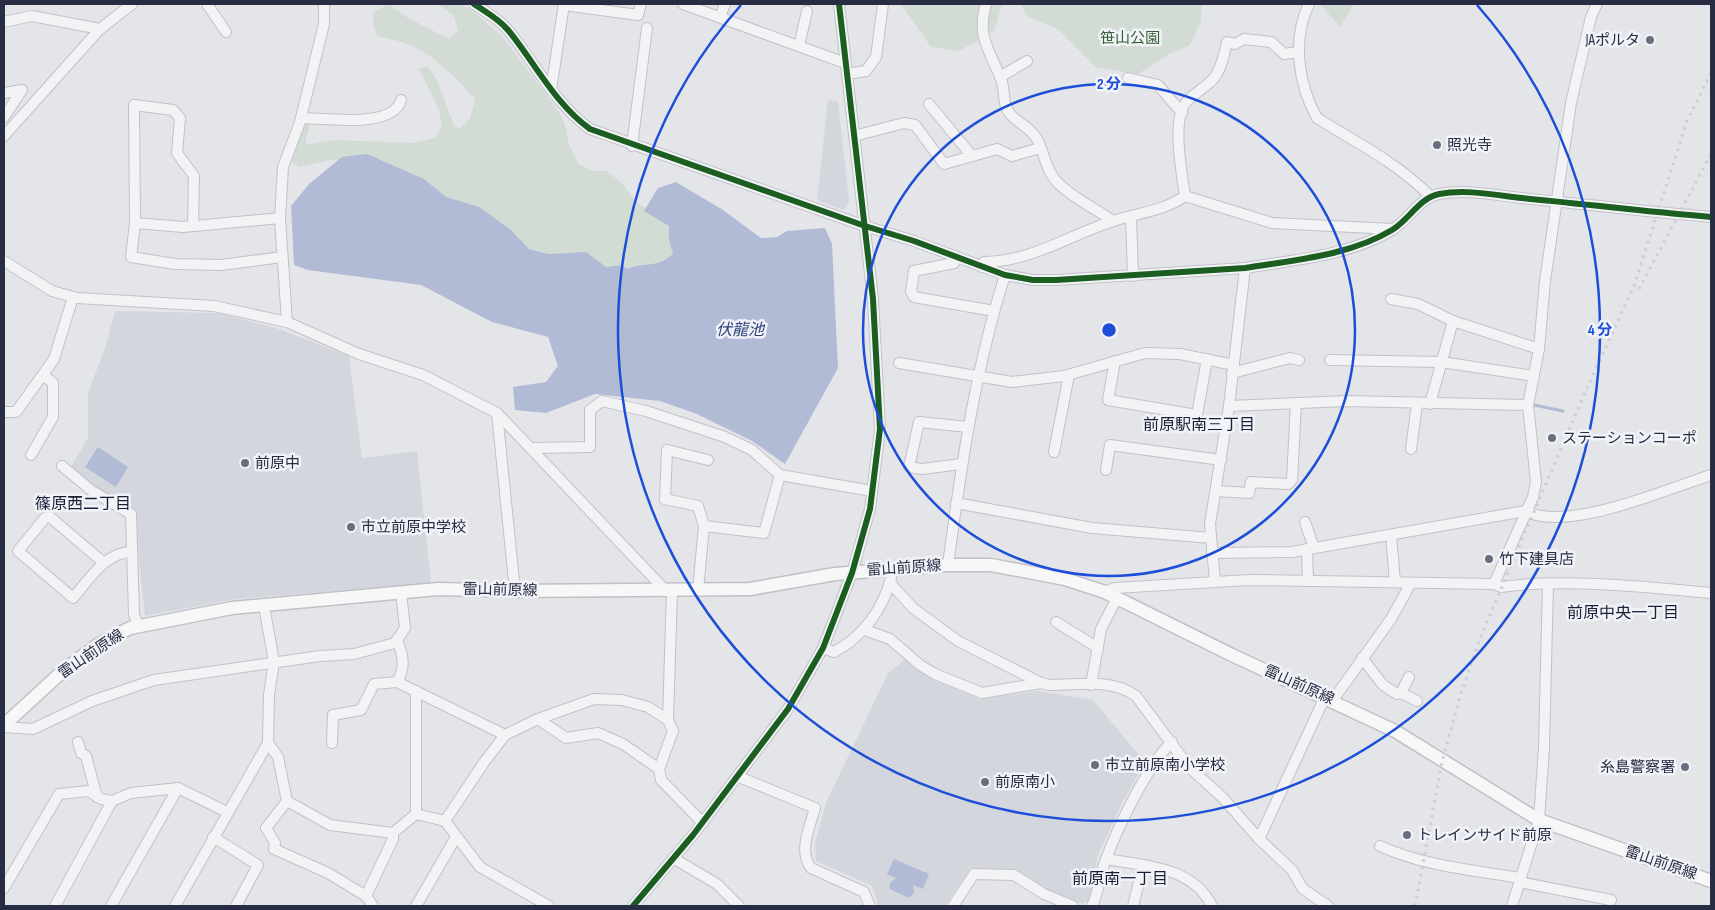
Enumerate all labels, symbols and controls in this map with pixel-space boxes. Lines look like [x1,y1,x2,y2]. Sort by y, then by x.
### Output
park label: 笹山公園 [1100,29,1160,48]
place label: JAポルタ [1585,31,1640,50]
marker: JAポルタ [1644,34,1656,46]
text: 2 分 [1097,75,1121,94]
place label: 照光寺 [1447,136,1492,155]
marker: 照光寺 [1431,139,1443,151]
water label: 伏龍池 [716,321,766,340]
centre of rings [1100,321,1118,339]
text: 4 分 [1588,321,1612,340]
district label: 前原駅南三丁目 [1143,416,1255,435]
place label: ステーションコーポ [1562,429,1697,448]
marker: ステーションコーポ [1546,432,1558,444]
place label: 前原中 [255,454,300,473]
marker: 前原中 [239,457,251,469]
district label: 篠原西二丁目 [35,495,131,514]
place label: 市立前原中学校 [361,518,466,537]
marker: 市立前原中学校 [345,521,357,533]
place label: 竹下建具店 [1499,550,1574,569]
marker: 竹下建具店 [1483,553,1495,565]
street label: 雷山前原線 [866,556,942,580]
street label: 雷山前原線 [462,580,538,600]
district label: 前原中央一丁目 [1567,604,1679,623]
street label: 雷山前原線 [55,625,127,683]
street label: 雷山前原線 [1261,661,1337,709]
place label: 市立前原南小学校 [1105,756,1225,775]
place label: 糸島警察署 [1600,758,1675,777]
marker: 市立前原南小学校 [1089,759,1101,771]
marker: 糸島警察署 [1679,761,1691,773]
place label: 前原南小 [995,773,1055,792]
marker: 前原南小 [979,776,991,788]
place label: トレインサイド前原 [1417,826,1552,845]
marker: トレインサイド前原 [1401,829,1413,841]
street label: 雷山前原線 [1622,842,1700,884]
district label: 前原南一丁目 [1072,870,1168,889]

